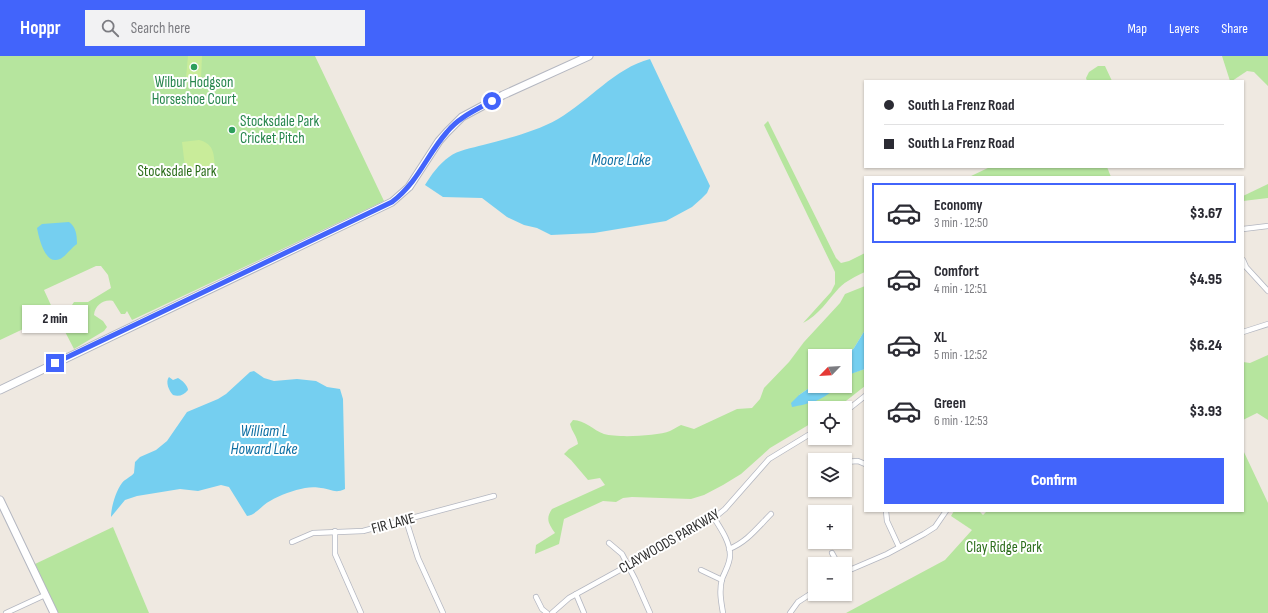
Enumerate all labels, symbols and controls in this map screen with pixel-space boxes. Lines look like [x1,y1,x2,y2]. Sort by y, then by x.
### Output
search box [85,10,365,46]
text: Hoppr [20,17,61,40]
icon: search [99,17,121,39]
text: Search here [131,19,190,38]
text: Map [1127,20,1147,37]
text: Layers [1169,20,1199,37]
text: Share [1221,20,1248,37]
marker: Wilbur Hodgson Horseshoe Court [189,62,199,72]
place label: Wilbur Hodgson Horseshoe Court [152,73,237,109]
route start [483,92,501,110]
text: South La Frenz Road [908,96,1014,115]
place label: Stocksdale Park Cricket Pitch [240,112,319,148]
marker: Stocksdale Park Cricket Pitch [227,125,237,135]
text: South La Frenz Road [908,134,1014,153]
water label: Moore Lake [591,151,651,170]
park label: Stocksdale Park [137,162,217,181]
icon: car [886,195,922,231]
text: Economy [934,196,983,215]
text: $3.67 [1190,204,1222,223]
text: 3 min · 12:50 [934,215,988,231]
icon: car [886,261,922,297]
text: Comfort [934,262,979,281]
text: $4.95 [1189,270,1222,289]
text: 4 min · 12:51 [934,281,987,297]
callout: 2 min [22,305,88,333]
text: 2 min [42,311,68,327]
icon: car [886,327,922,363]
text: XL [934,328,947,347]
text: $6.24 [1189,336,1222,355]
text: 5 min · 12:52 [934,347,987,363]
north arrow [808,349,852,393]
map controls [808,349,852,601]
route end [46,354,64,372]
icon: car [886,393,922,429]
text: Green [934,394,966,413]
button: locate [808,401,852,445]
text: $3.93 [1190,402,1222,421]
text: 6 min · 12:53 [934,413,988,429]
water label: William L Howard Lake [230,422,298,459]
button: layers [808,453,852,497]
button: Confirm [884,458,1224,504]
street label: CLAYWOODS PARKWAY [615,504,724,578]
button: + [808,505,852,549]
street label: FIR LANE [369,509,417,538]
park label: Clay Ridge Park [966,538,1042,557]
button: − [808,557,852,601]

